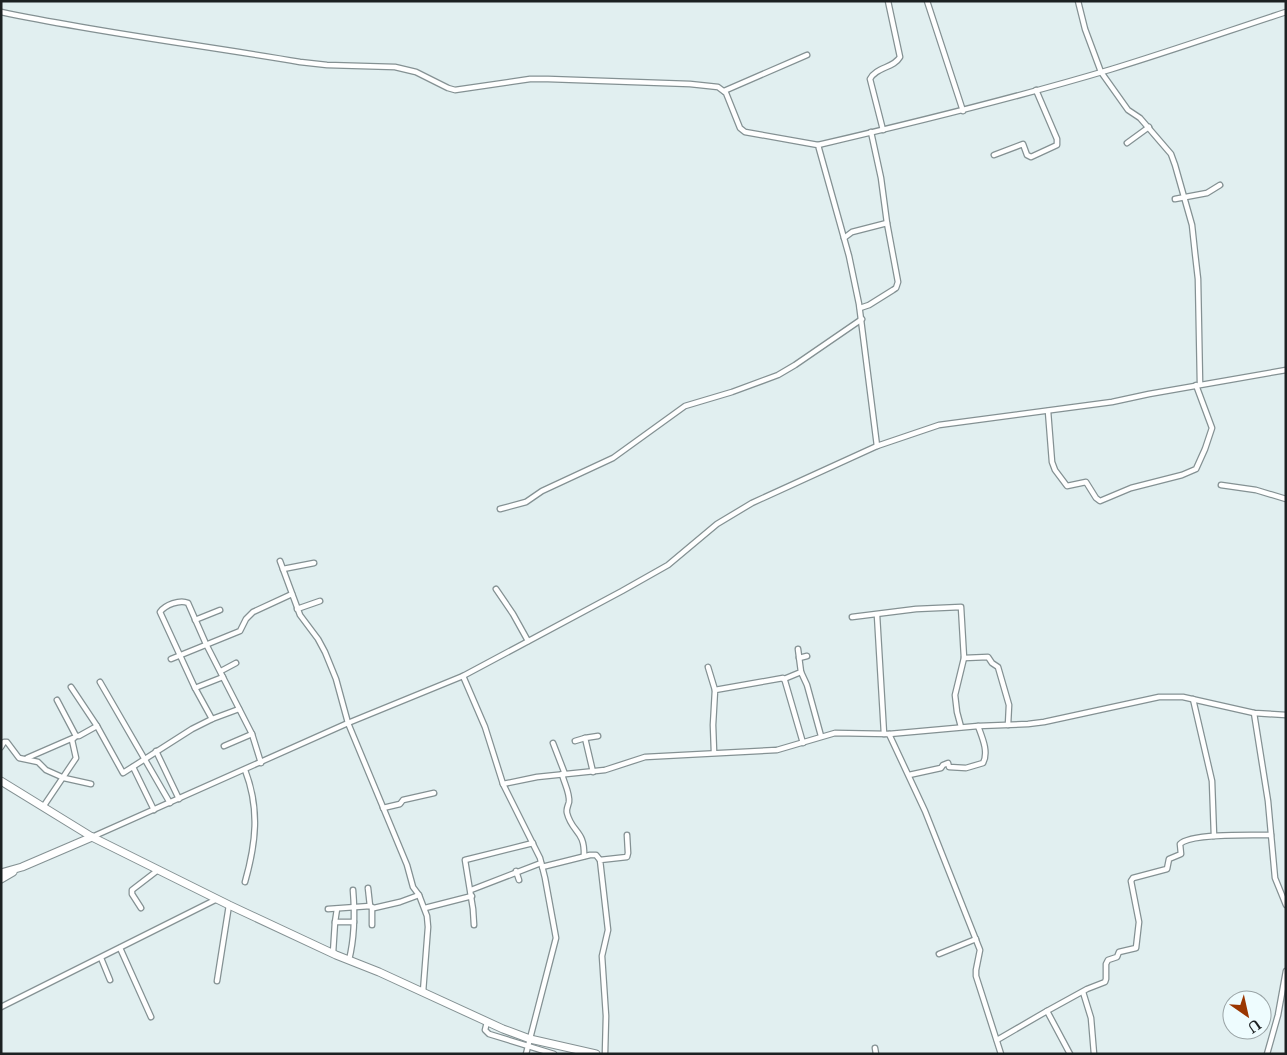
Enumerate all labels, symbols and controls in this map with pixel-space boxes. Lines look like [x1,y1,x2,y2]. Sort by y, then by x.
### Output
north arrow [1222,990,1272,1040]
text: U [1244,1015,1264,1037]

